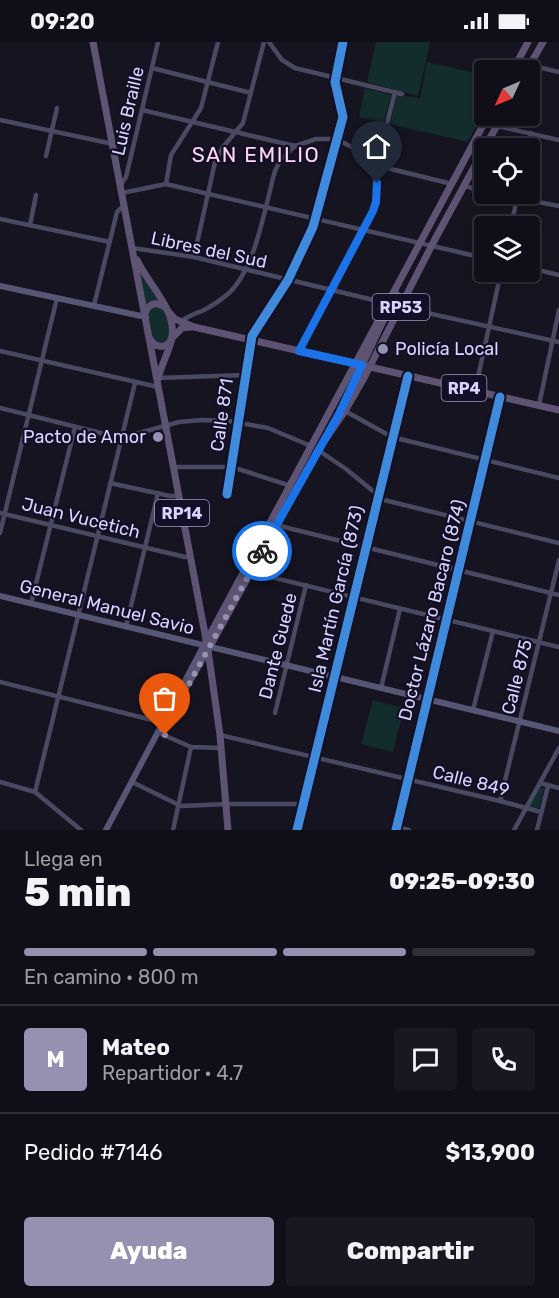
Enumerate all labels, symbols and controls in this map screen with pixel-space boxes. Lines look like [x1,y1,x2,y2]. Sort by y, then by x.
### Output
text: 09:20 [30,8,95,35]
north arrow [474,60,540,126]
map controls [474,60,540,282]
street label: Luis Braille [107,64,149,158]
pin [351,121,402,183]
icon: home [360,130,393,163]
button: locate [474,138,540,204]
district label: SAN EMILIO [192,142,320,167]
button: layers [474,216,540,282]
street label: Libres del Sud [149,227,269,273]
road number: RP53 [372,294,430,320]
place label: Policía Local [395,338,499,360]
marker: Policía Local [376,342,390,356]
road number: RP4 [442,375,486,401]
street label: Calle 871 [206,377,238,453]
place label: Pacto de Amor [23,426,146,448]
marker: Pacto de Amor [151,430,165,444]
street label: Juan Vucetich [20,493,142,543]
street label: Doctor Lázaro Bacaro (874) [394,497,470,723]
road number: RP14 [155,500,209,526]
street label: Isla Martín García (873) [304,503,368,695]
courier [232,521,292,581]
icon: bike [246,535,279,568]
street label: General Manuel Savio [17,575,197,639]
street label: Dante Guede [254,591,302,701]
street label: Calle 875 [497,637,537,717]
pin [139,673,190,735]
icon: bag [148,682,181,715]
street label: Calle 849 [430,761,512,801]
text: Llega en [24,847,103,871]
text: 09:25–09:30 [389,868,535,895]
text: 5 min [24,870,132,916]
text: En camino · 800 m [24,965,199,989]
button: chat [394,1028,457,1091]
button: phone [472,1028,535,1091]
text: Mateo [102,1034,170,1061]
text: M [46,1046,65,1073]
text: Repartidor · 4.7 [102,1061,243,1085]
text: Pedido #7146 [24,1139,162,1166]
text: $13,900 [446,1139,535,1166]
button: Ayuda [24,1217,274,1286]
button: Compartir [286,1217,535,1286]

